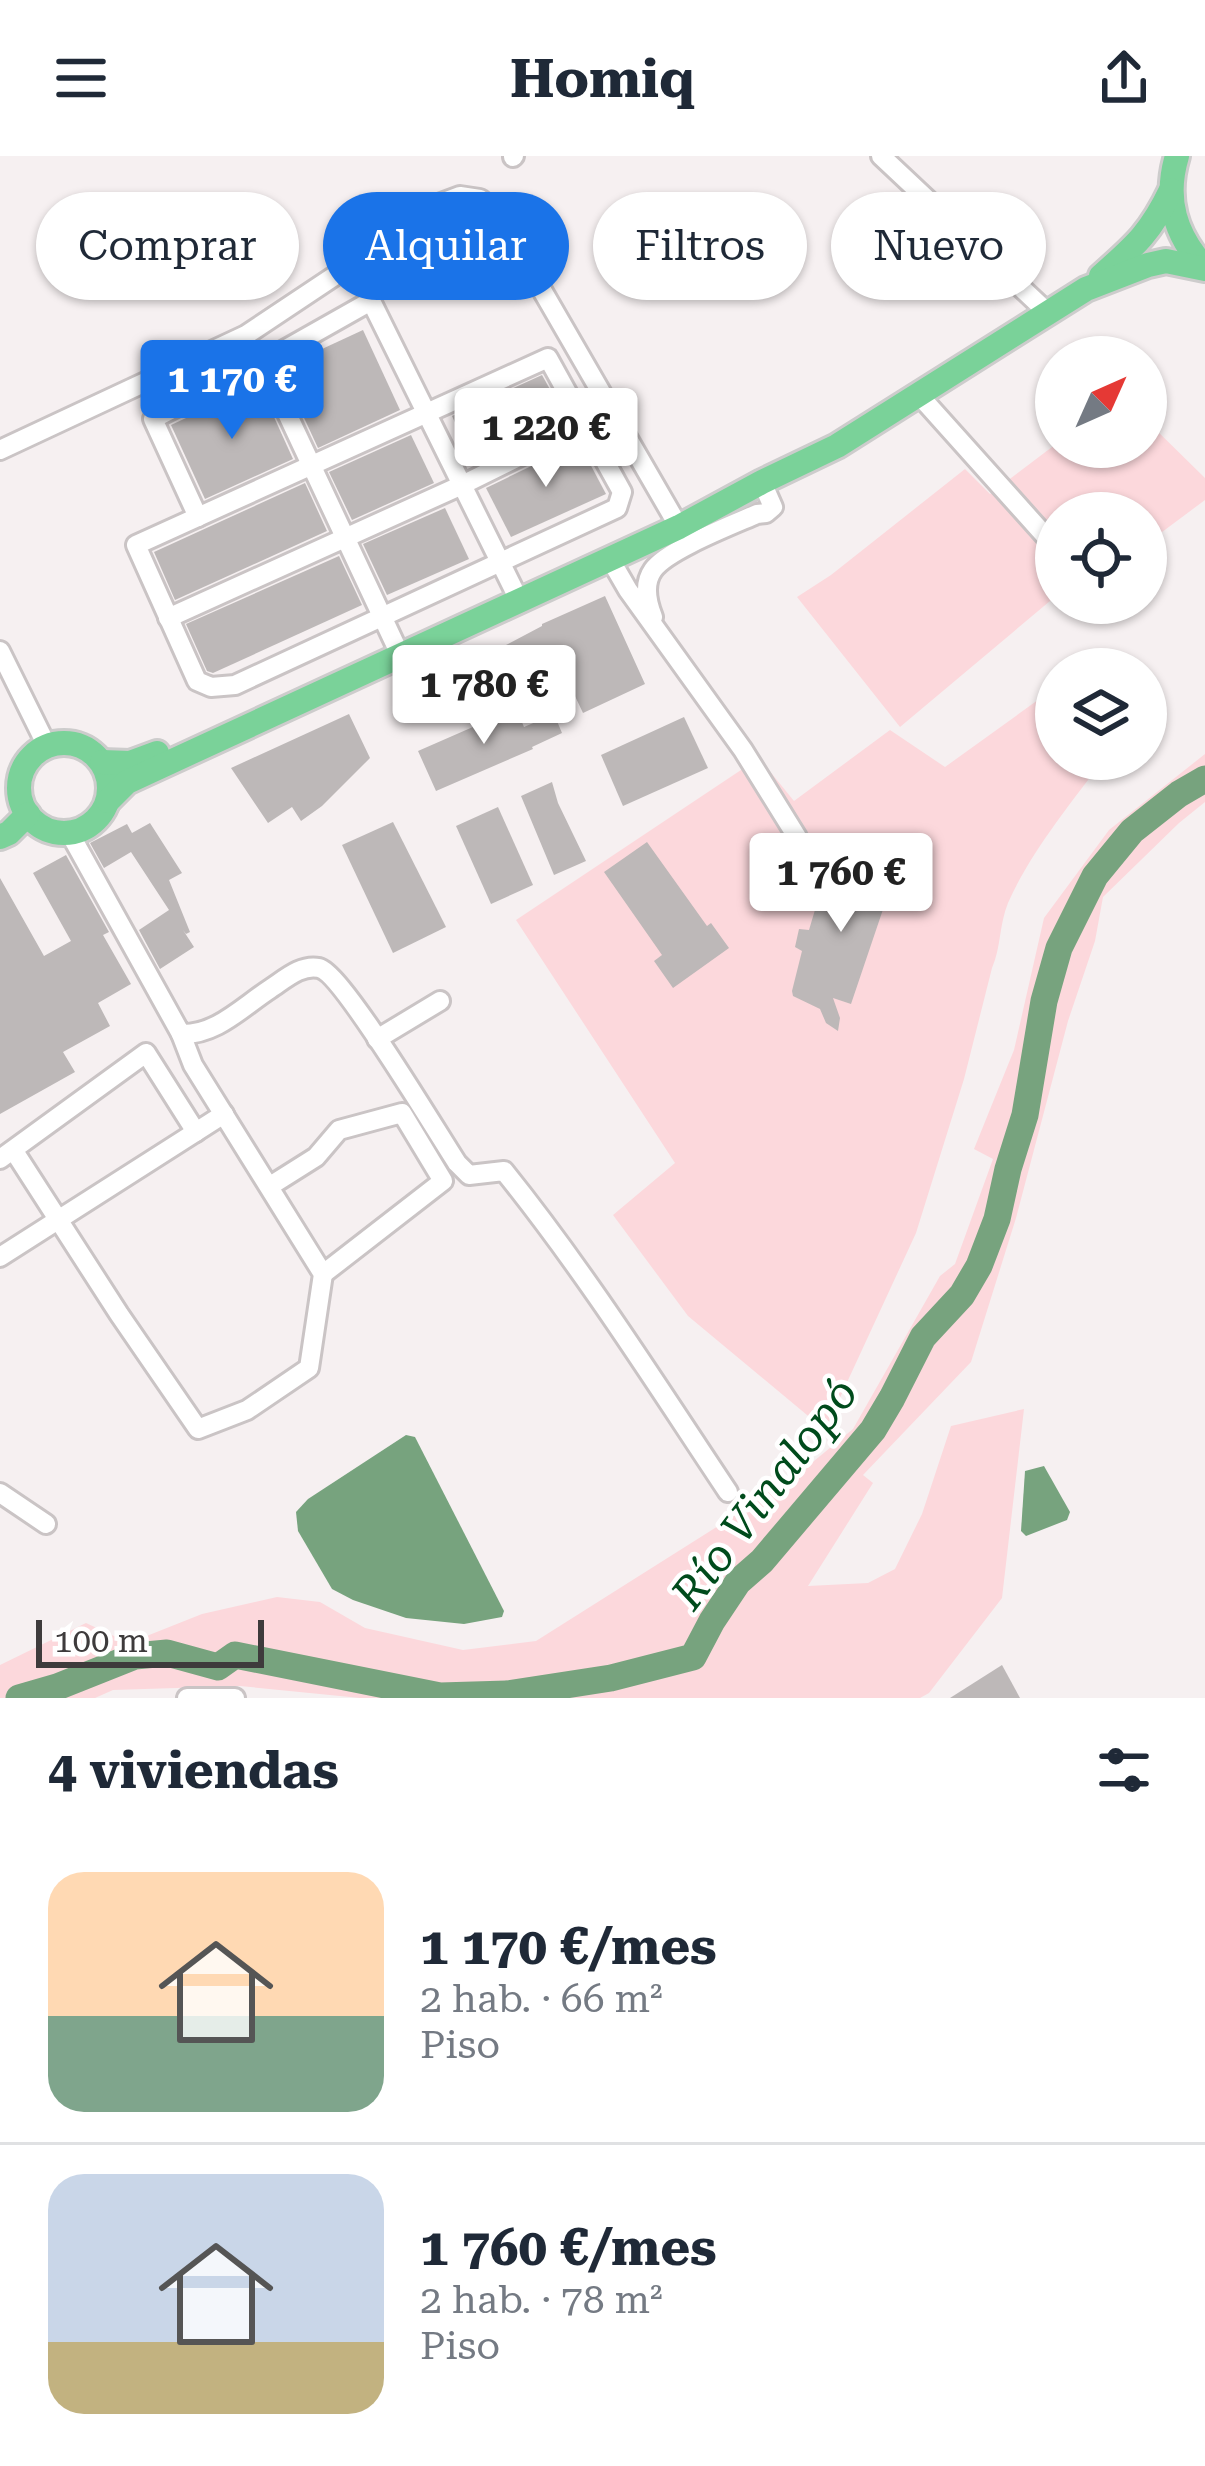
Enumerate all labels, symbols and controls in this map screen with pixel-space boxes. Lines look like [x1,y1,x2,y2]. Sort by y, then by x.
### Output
icon: menu [48,45,114,111]
icon: share [1091,45,1157,111]
text: Homiq [510,47,695,110]
chip: Comprar [36,192,299,300]
chip: Alquilar [323,192,569,300]
chip: Filtros [593,192,807,300]
chip: Nuevo [831,192,1046,300]
north arrow [1035,336,1167,468]
map controls [1035,336,1167,780]
pin: 1 170 € [121,340,343,442]
text: 1 170 € [168,356,296,402]
pin: 1 220 € [435,388,657,490]
text: 1 220 € [482,404,610,450]
button: locate [1035,492,1167,624]
pin: 1 780 € [373,645,595,747]
button: layers [1035,648,1167,780]
text: 1 780 € [420,661,548,707]
pin: 1 760 € [730,833,952,935]
text: 1 760 € [777,849,905,895]
water label: Río Vinalopó [660,1368,868,1620]
scale bar [36,1614,264,1667]
text: 100 m [54,1621,148,1660]
icon: filters [1091,1737,1157,1803]
text: 4 viviendas [48,1741,339,1800]
text: 1 170 €/mes [420,1917,717,1976]
icon: home [144,1920,288,2064]
text: 2 hab. · 66 m² [420,1976,663,2022]
text: Piso [420,2022,500,2068]
text: 1 760 €/mes [420,2218,717,2277]
icon: home [144,2222,288,2366]
text: 2 hab. · 78 m² [420,2277,663,2323]
text: Piso [420,2323,500,2369]

